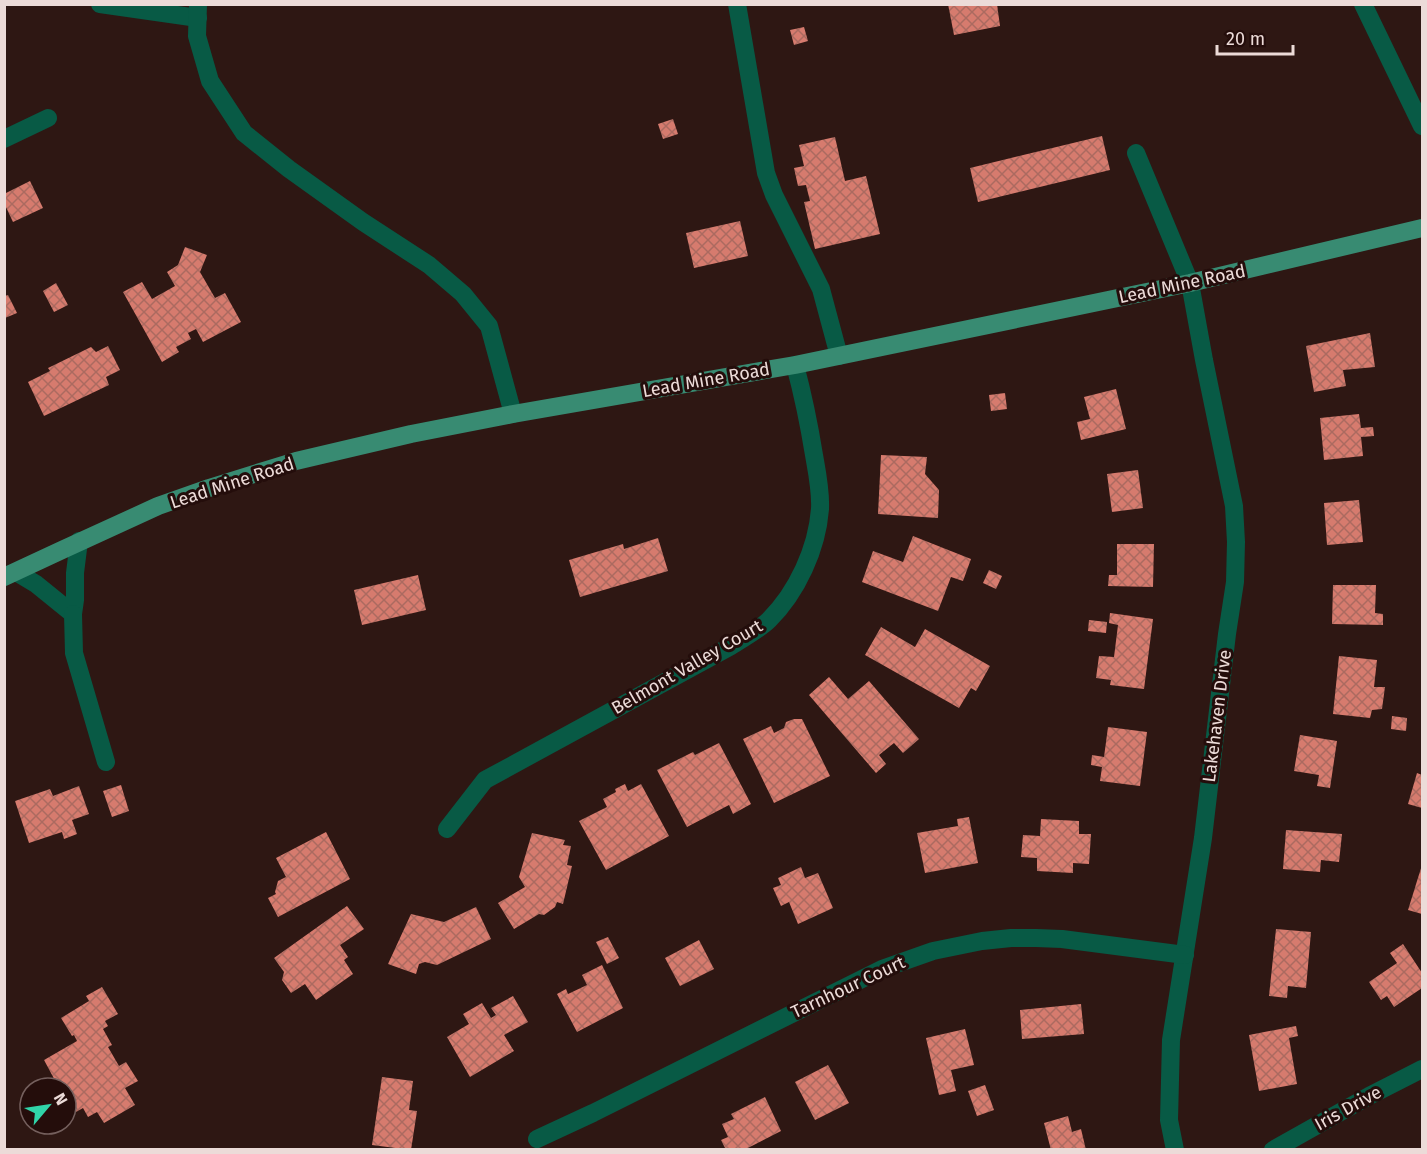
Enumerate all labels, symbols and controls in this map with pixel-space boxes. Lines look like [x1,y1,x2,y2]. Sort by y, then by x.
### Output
scale bar [1217,18,1294,56]
text: 20 m [1226,28,1265,50]
street label: Lead Mine Road [1117,260,1247,308]
street label: Lead Mine Road [640,358,772,402]
street label: Lead Mine Road [167,453,297,513]
street label: Belmont Valley Court [608,615,767,719]
street label: Lakehaven Drive [1198,648,1236,784]
street label: Tarnhour Court [788,951,909,1023]
north arrow [18,1076,78,1136]
street label: Iris Drive [1311,1081,1385,1135]
text: N [50,1090,72,1108]

